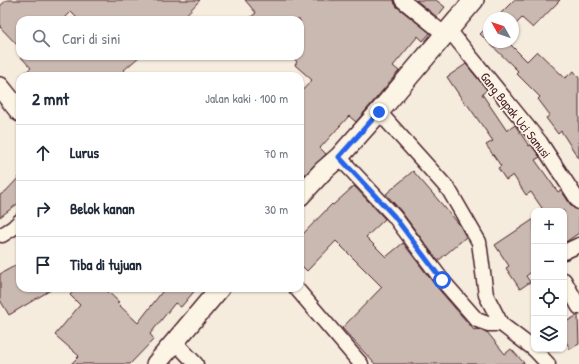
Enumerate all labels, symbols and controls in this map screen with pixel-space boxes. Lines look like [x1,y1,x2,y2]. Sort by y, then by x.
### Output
north arrow [483,12,519,48]
search box [16,16,304,60]
icon: search [30,27,52,49]
text: Cari di sini [62,28,121,49]
street label: Gang Bapak Uci Sanusi [477,68,555,162]
text: 2 mnt [32,87,69,110]
text: Jalan kaki · 100 m [205,89,288,107]
route end [370,103,388,121]
icon: ahead [32,142,54,164]
text: Lurus [70,142,99,163]
text: 70 m [264,144,288,162]
icon: right [32,198,54,220]
text: Belok kanan [70,198,135,219]
text: 30 m [265,200,288,218]
map controls [531,208,567,352]
button: + [531,208,567,244]
button: − [531,244,567,280]
icon: arrive [32,254,54,276]
text: Tiba di tujuan [70,254,142,275]
route start [433,271,451,289]
button: locate [531,280,567,316]
button: layers [531,316,567,352]

